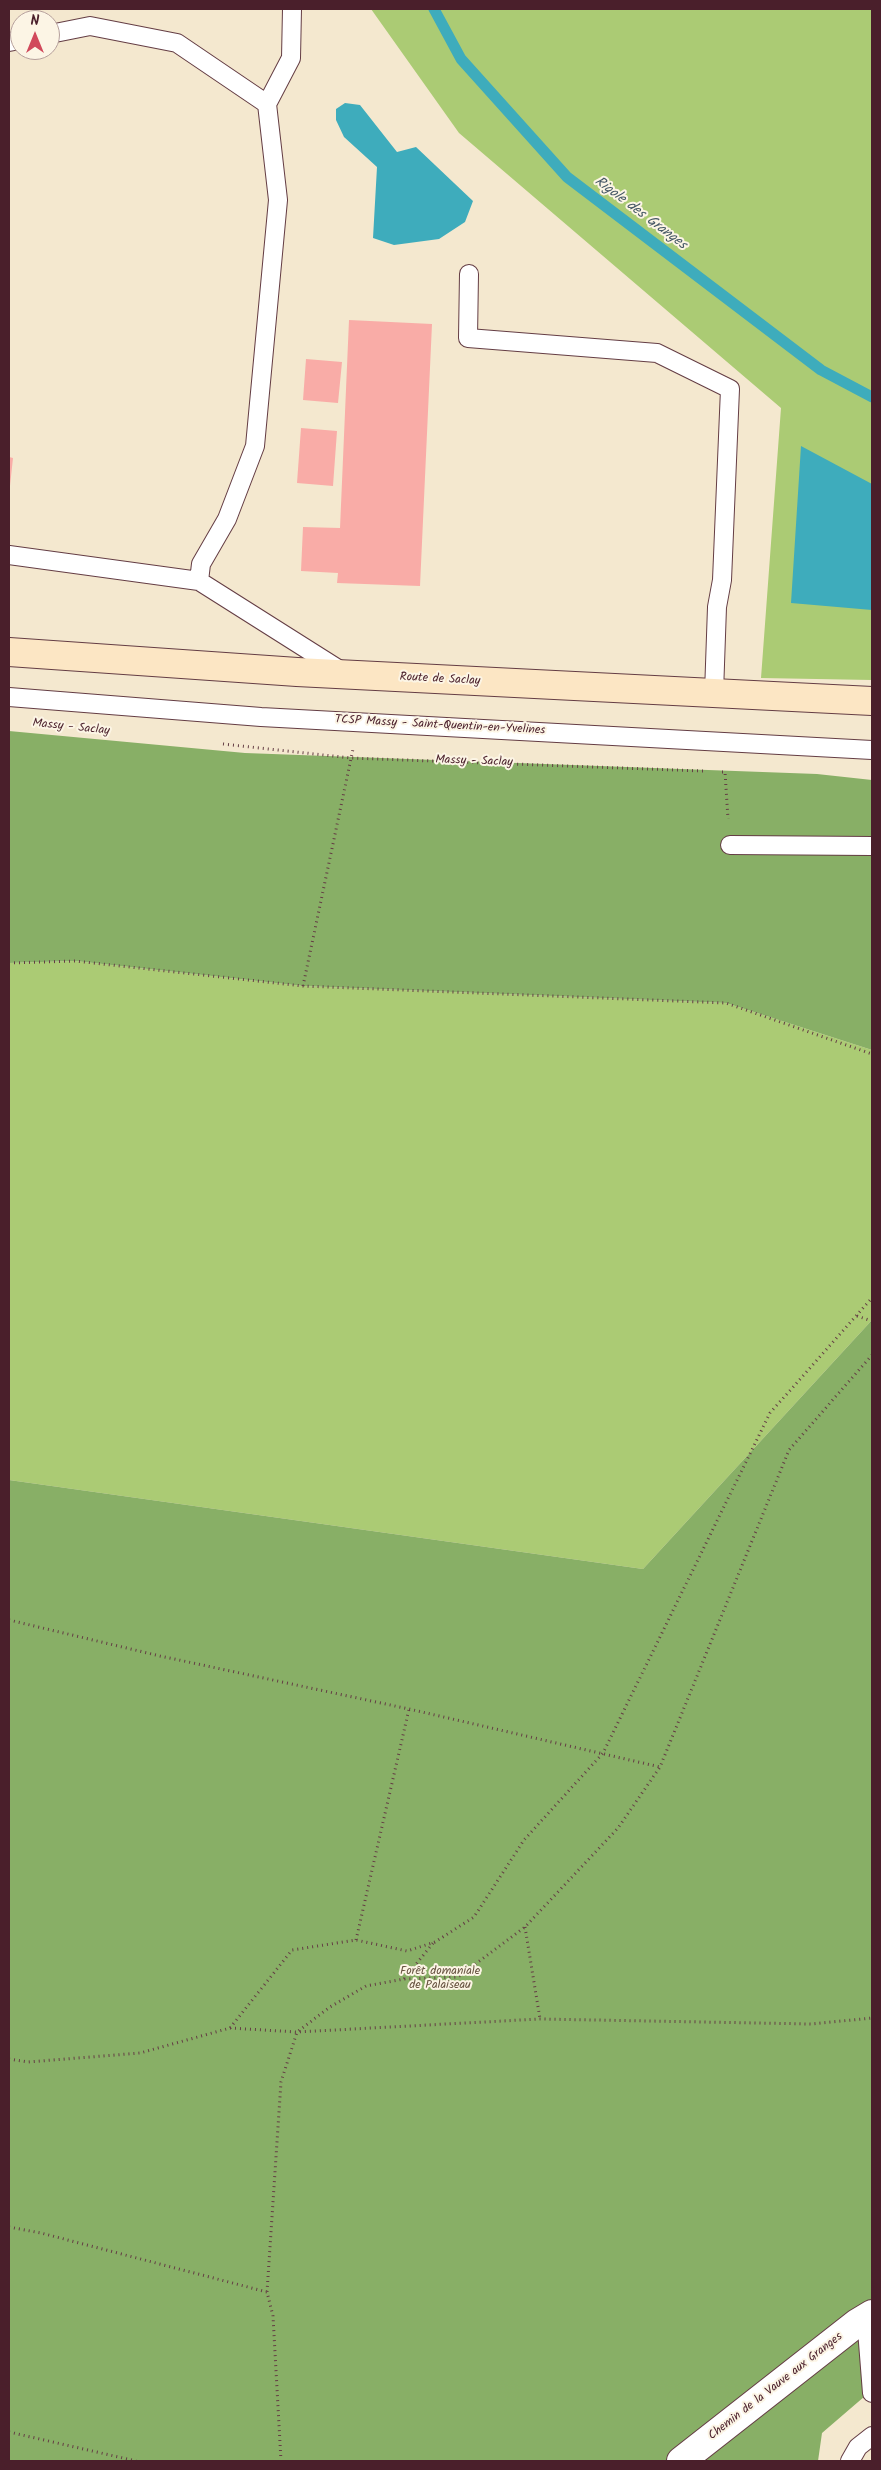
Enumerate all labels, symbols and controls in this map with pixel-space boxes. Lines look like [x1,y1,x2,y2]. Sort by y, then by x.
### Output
north arrow [10,10,60,60]
text: N [31,10,39,32]
water label: Rigole des Granges [591,174,689,254]
street label: Route de Saclay [399,671,481,689]
street label: TCSP Massy - Saint-Quentin-en-Yvelines [334,713,546,739]
street label: Massy - Saclay [32,717,110,739]
street label: Massy - Saclay [435,753,513,771]
park label: Forêt domaniale de Palaiseau [400,1965,480,1993]
street label: Chemin de la Vauve aux Granges [706,2330,846,2444]

